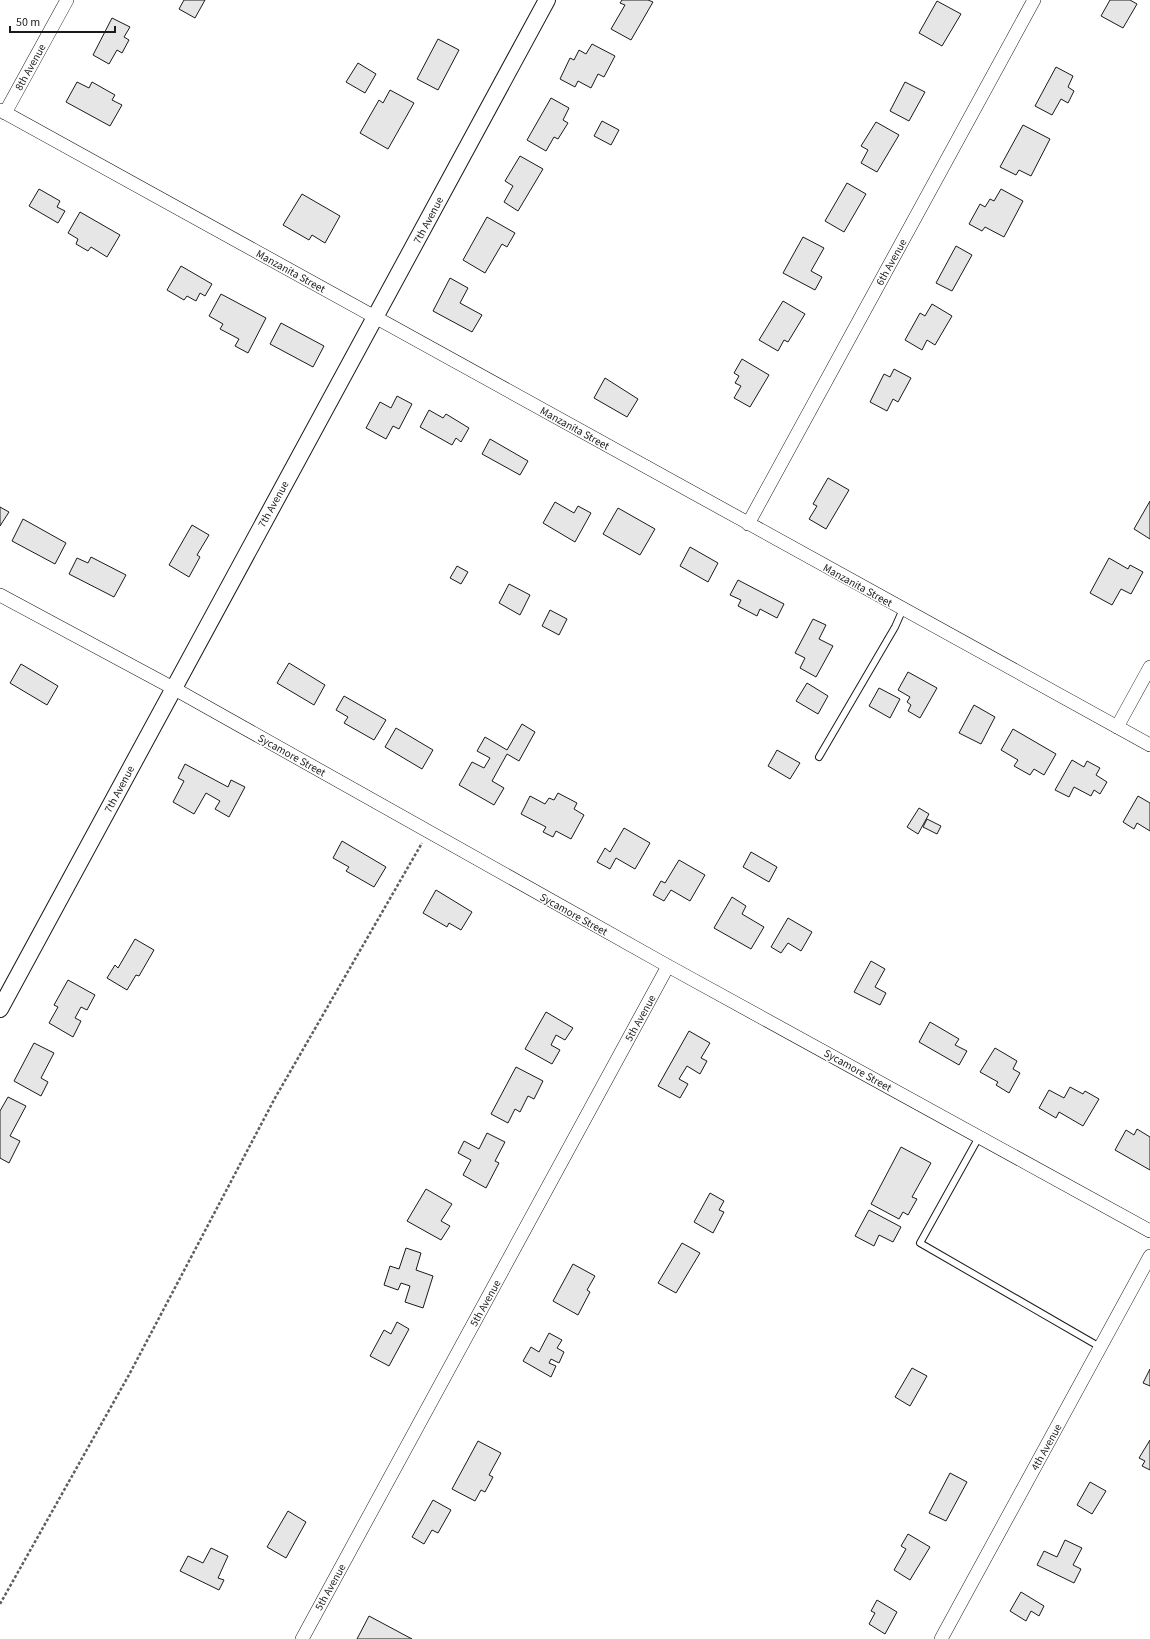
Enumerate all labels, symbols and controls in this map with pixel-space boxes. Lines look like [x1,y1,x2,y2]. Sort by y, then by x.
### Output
scale bar [10,8,115,34]
text: 50 m [16,14,40,31]
street label: 8th Avenue [11,41,50,93]
street label: 7th Avenue [410,194,447,246]
street label: 6th Avenue [872,236,911,288]
street label: Manzanita Street [253,246,328,297]
street label: Manzanita Street [537,403,612,454]
street label: 7th Avenue [254,478,293,530]
street label: Manzanita Street [820,560,895,611]
street label: Sycamore Street [255,731,329,780]
street label: 7th Avenue [101,763,138,815]
street label: Sycamore Street [537,890,611,939]
street label: 5th Avenue [621,992,660,1044]
street label: Sycamore Street [821,1046,895,1095]
street label: 5th Avenue [466,1277,505,1329]
street label: 4th Avenue [1027,1421,1066,1473]
street label: 5th Avenue [311,1561,350,1613]

